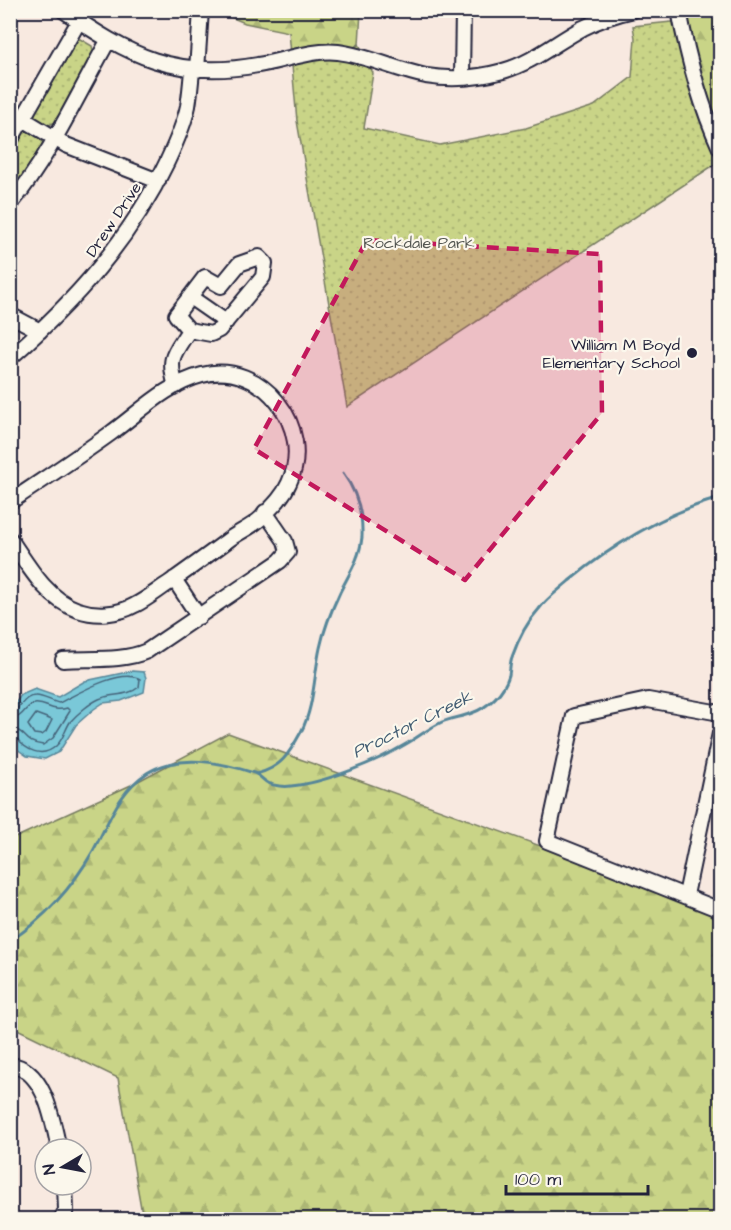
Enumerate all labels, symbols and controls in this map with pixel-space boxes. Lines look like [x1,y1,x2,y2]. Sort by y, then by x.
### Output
street label: Drew Drive [81,178,147,261]
park label: Rockdale Park [363,232,475,254]
place label: William M Boyd Elementary School [543,334,680,375]
marker: William M Boyd Elementary School [685,346,699,360]
water label: Proctor Creek [348,684,477,764]
north arrow [33,1137,93,1197]
scale bar [506,1158,648,1196]
text: N [38,1163,61,1176]
text: 100 m [515,1167,561,1192]

